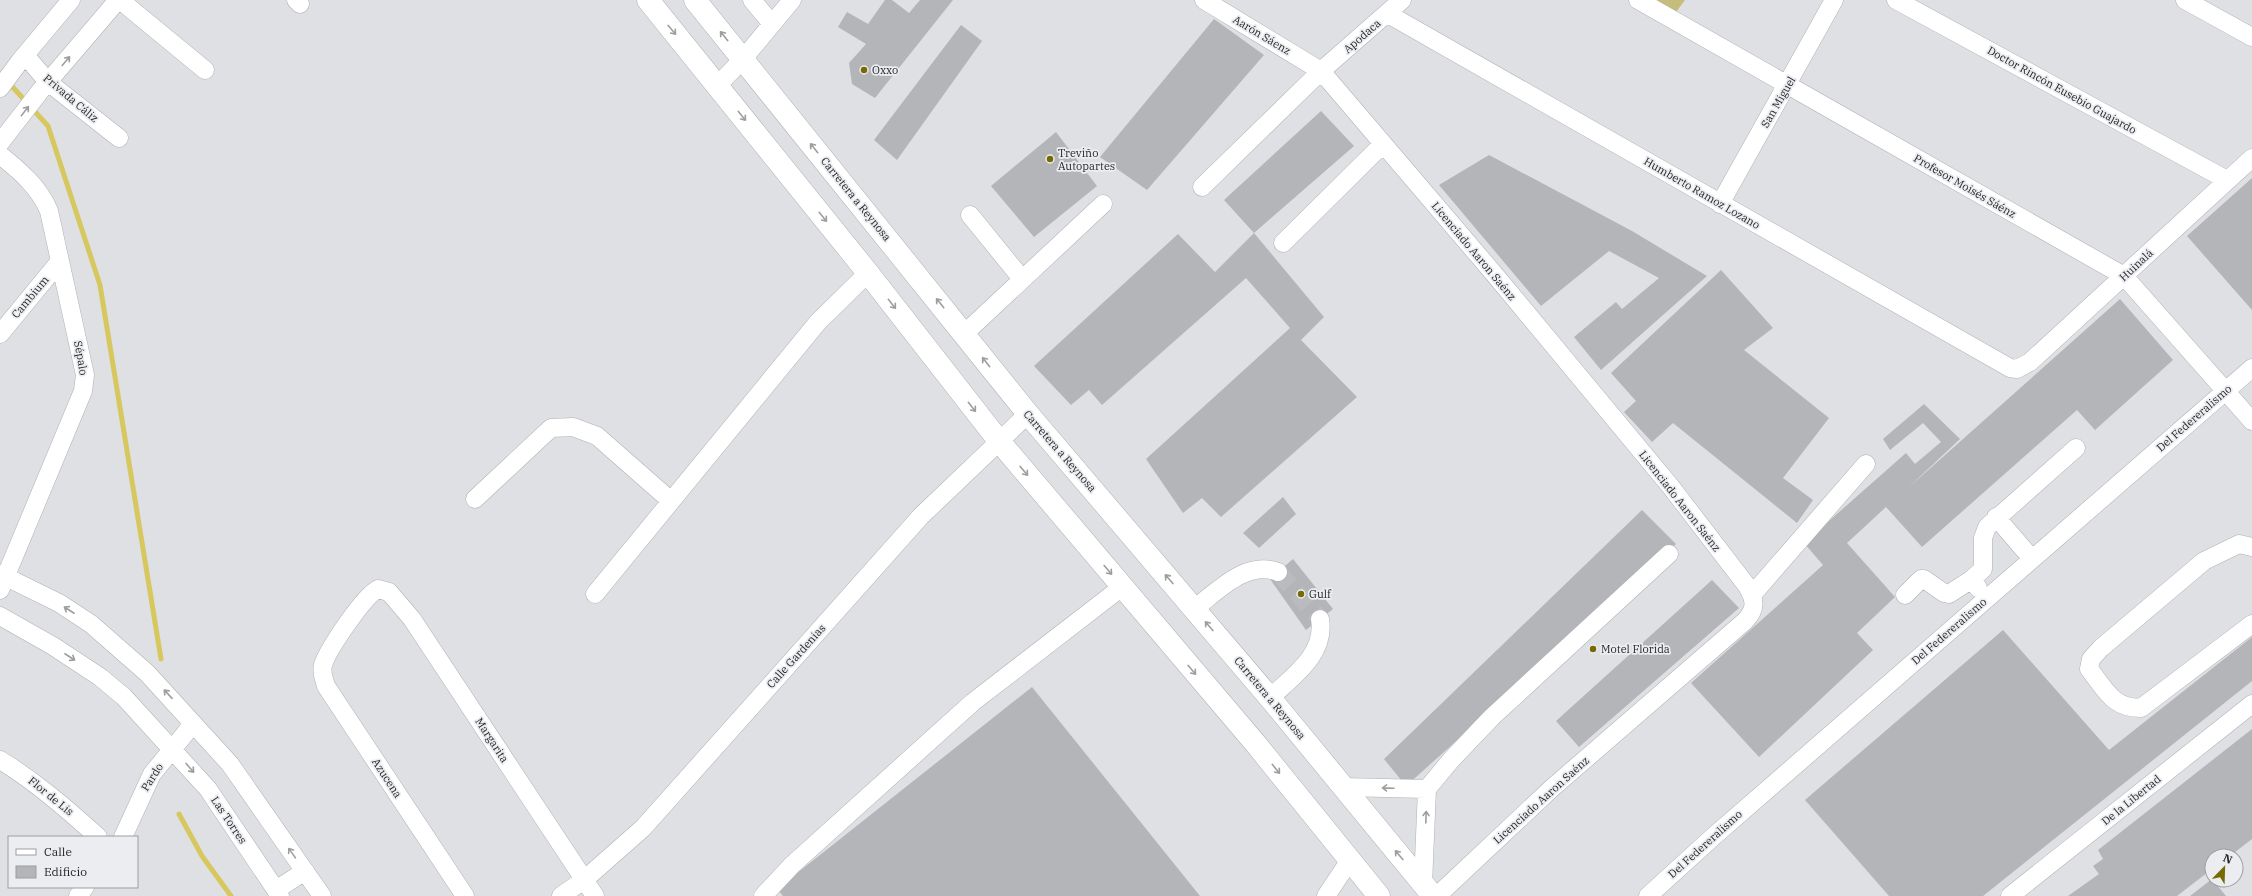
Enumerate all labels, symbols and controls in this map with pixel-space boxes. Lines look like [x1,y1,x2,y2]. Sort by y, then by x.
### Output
street label: Aarón Sáenz [1230,12,1294,58]
street label: Apodaca [1340,16,1384,56]
one-way arrow [668,25,677,35]
one-way arrow [720,30,728,41]
street label: Doctor Rincón Eusebio Guajardo [1985,43,2139,137]
one-way arrow [62,55,71,66]
place label: Oxxo [872,63,898,77]
marker: Oxxo [859,65,869,75]
street label: Privada Cáliz [41,71,102,125]
street label: San Miguel [1758,74,1798,130]
one-way arrow [21,105,29,116]
one-way arrow [738,110,747,121]
one-way arrow [810,142,819,153]
place label: Treviño Autopartes [1058,146,1115,173]
street label: Profesor Moisés Sáénz [1911,151,2019,221]
street label: Carretera a Reynosa [818,154,894,244]
marker: Treviño Autopartes [1045,154,1055,164]
street label: Humberto Ramoz Lozano [1641,154,1763,232]
street label: Licenciado Aaron Saénz [1429,199,1520,303]
one-way arrow [819,212,828,223]
street label: Huinalá [2116,246,2156,284]
street label: Cambium [8,273,52,321]
one-way arrow [888,298,896,309]
one-way arrow [936,298,944,309]
street label: Sépalo [71,340,91,376]
one-way arrow [982,356,991,367]
street label: Del Federeralismo [2154,382,2234,454]
one-way arrow [967,401,976,412]
street label: Carretera a Reynosa [1021,407,1099,495]
street label: Licenciado Aaron Saénz [1636,448,1724,555]
one-way arrow [1019,466,1028,477]
one-way arrow [1103,565,1112,576]
one-way arrow [1165,573,1174,584]
place label: Gulf [1309,587,1332,601]
marker: Gulf [1296,589,1306,599]
street label: Del Federeralismo [1909,595,1989,667]
one-way arrow [64,606,75,614]
one-way arrow [1204,620,1213,631]
street label: Calle Gardenias [764,621,828,691]
place label: Motel Florida [1601,642,1670,656]
marker: Motel Florida [1588,644,1598,654]
one-way arrow [64,653,75,661]
street label: Carretera a Reynosa [1231,654,1309,742]
one-way arrow [1187,664,1196,674]
one-way arrow [163,689,172,700]
street label: Margarita [472,715,512,765]
street label: Licenciado Aaron Saénz [1490,753,1592,847]
street label: Azucena [369,755,405,801]
street label: Pardo [138,760,166,794]
one-way arrow [186,763,195,774]
one-way arrow [1271,764,1280,774]
street label: De la Libertad [2099,772,2164,828]
street label: Flor de Lis [25,773,77,819]
one-way arrow [1382,784,1395,792]
street label: Las Torres [208,794,250,846]
street label: Del Federeralismo [1665,807,1745,881]
one-way arrow [1422,811,1430,824]
legend [8,836,138,888]
text: Calle [44,844,72,859]
one-way arrow [288,847,296,858]
north arrow [2204,848,2244,888]
one-way arrow [1395,850,1404,860]
text: N [2221,851,2235,867]
text: Edificio [44,864,87,879]

